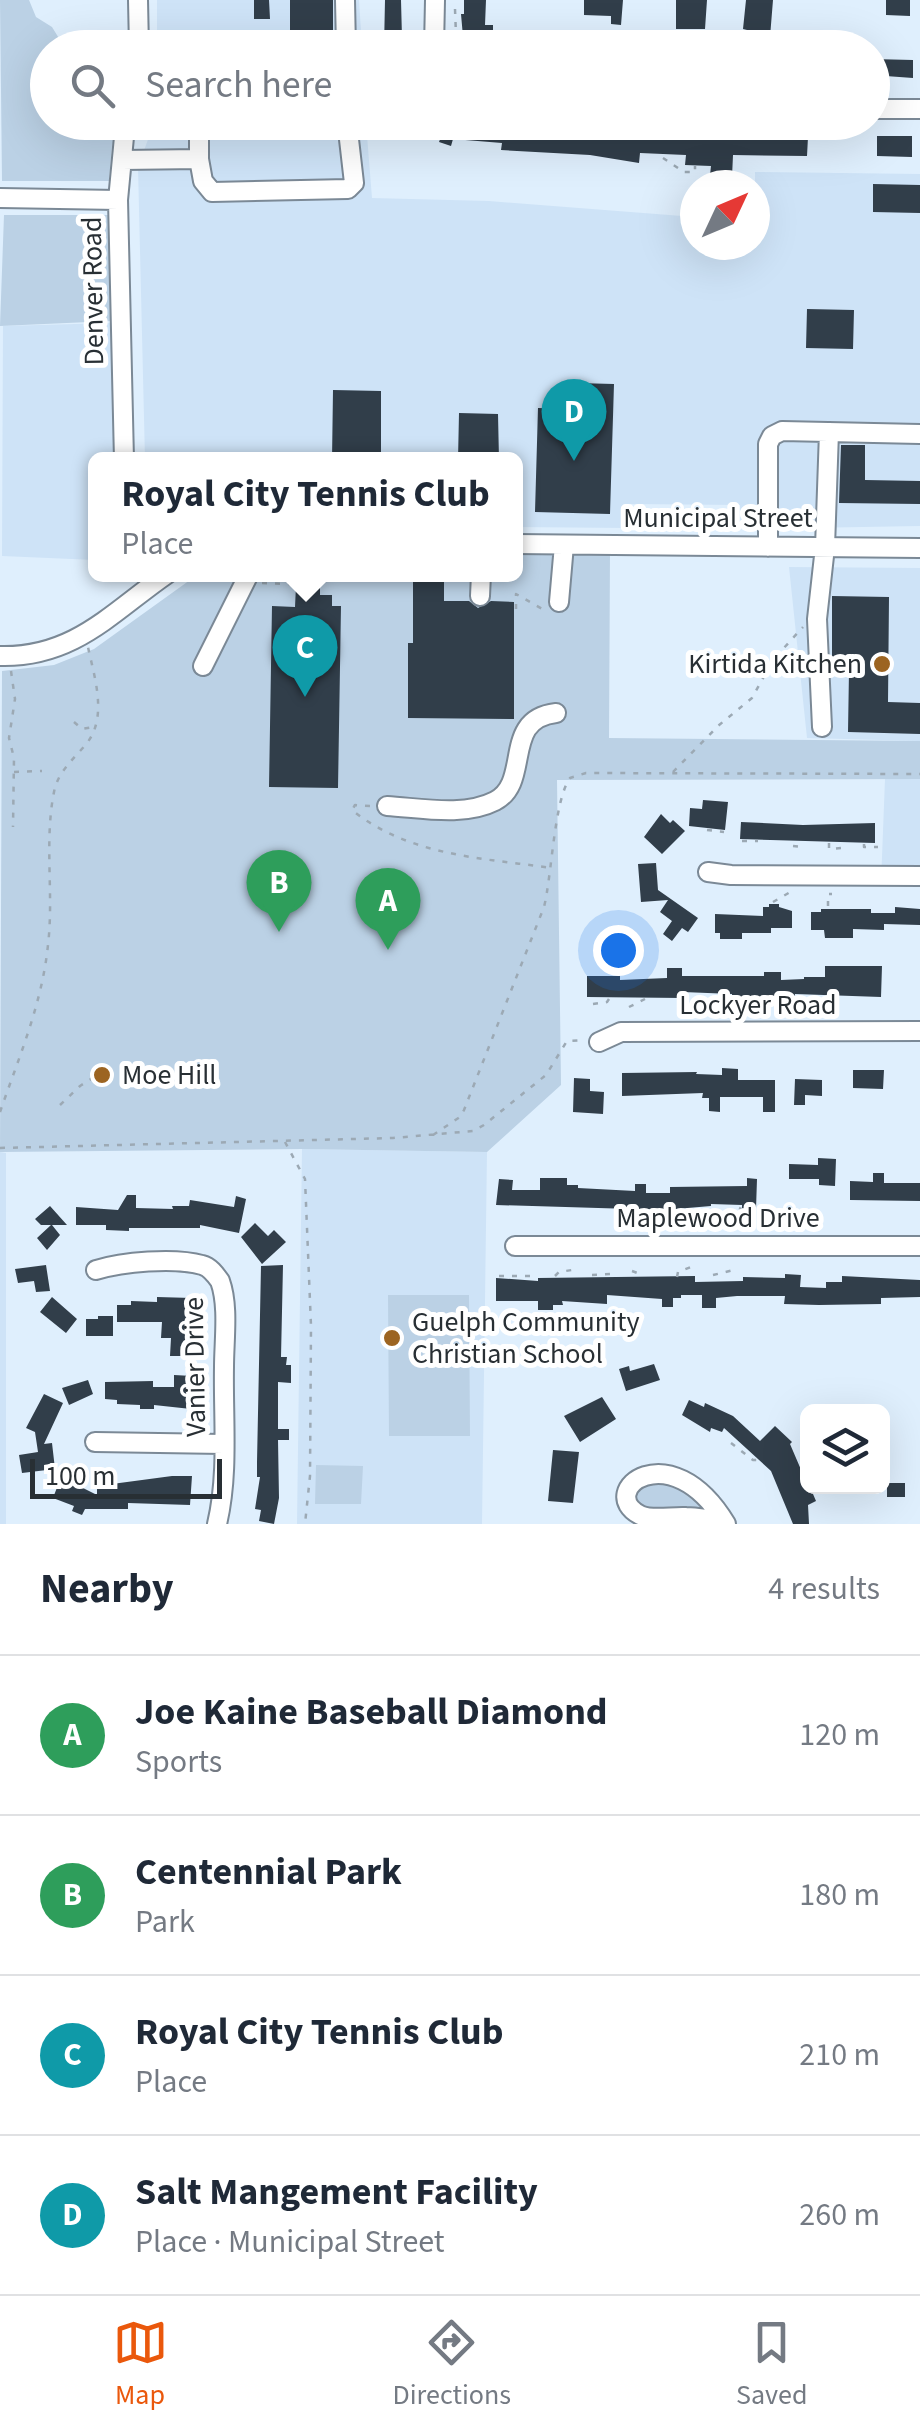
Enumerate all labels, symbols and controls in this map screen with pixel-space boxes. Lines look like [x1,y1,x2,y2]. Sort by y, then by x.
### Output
search box [30,30,890,140]
icon: search [65,58,120,113]
text: Search here [145,58,332,112]
north arrow [680,170,770,260]
street label: Denver Road [72,216,114,366]
pin: D [542,378,606,461]
popup [88,452,523,582]
text: Royal City Tennis Club [121,467,490,521]
street label: Municipal Street [623,498,813,538]
text: Place [121,521,193,567]
pin: C [272,614,338,697]
place label: Kirtida Kitchen [688,644,862,684]
marker: Kirtida Kitchen [871,653,893,675]
pin: B [246,850,312,932]
pin: A [356,868,420,950]
your location [593,925,644,976]
street label: Lockyer Road [679,985,837,1025]
place label: Moe Hill [122,1055,216,1095]
marker: Moe Hill [91,1064,113,1086]
street label: Maplewood Drive [616,1198,820,1238]
street label: Vanier Drive [174,1297,216,1437]
place label: Guelph Community Christian School [412,1302,639,1374]
marker: Guelph Community Christian School [381,1327,403,1349]
map controls [800,1404,890,1494]
button: layers [800,1404,890,1494]
scale bar [30,1454,222,1498]
text: 100 m [45,1456,116,1496]
text: Nearby [40,1559,174,1619]
text: 4 results [768,1566,880,1612]
text: Joe Kaine Baseball Diamond [135,1685,608,1739]
text: A [63,1712,82,1758]
text: 120 m [799,1712,880,1758]
text: Sports [135,1739,222,1785]
text: Centennial Park [135,1845,402,1899]
text: B [63,1872,82,1918]
text: 180 m [799,1872,880,1918]
text: Park [135,1899,195,1945]
text: Royal City Tennis Club [135,2005,503,2059]
text: C [63,2032,82,2078]
text: 210 m [799,2032,880,2078]
text: Place [135,2059,207,2105]
text: Salt Mangement Facility [135,2165,538,2219]
text: D [62,2192,83,2238]
text: 260 m [799,2192,880,2238]
text: Place · Municipal Street [135,2219,445,2265]
tab: Map [113,2315,168,2415]
tab: Directions [393,2315,511,2415]
tab: Saved [736,2315,807,2415]

